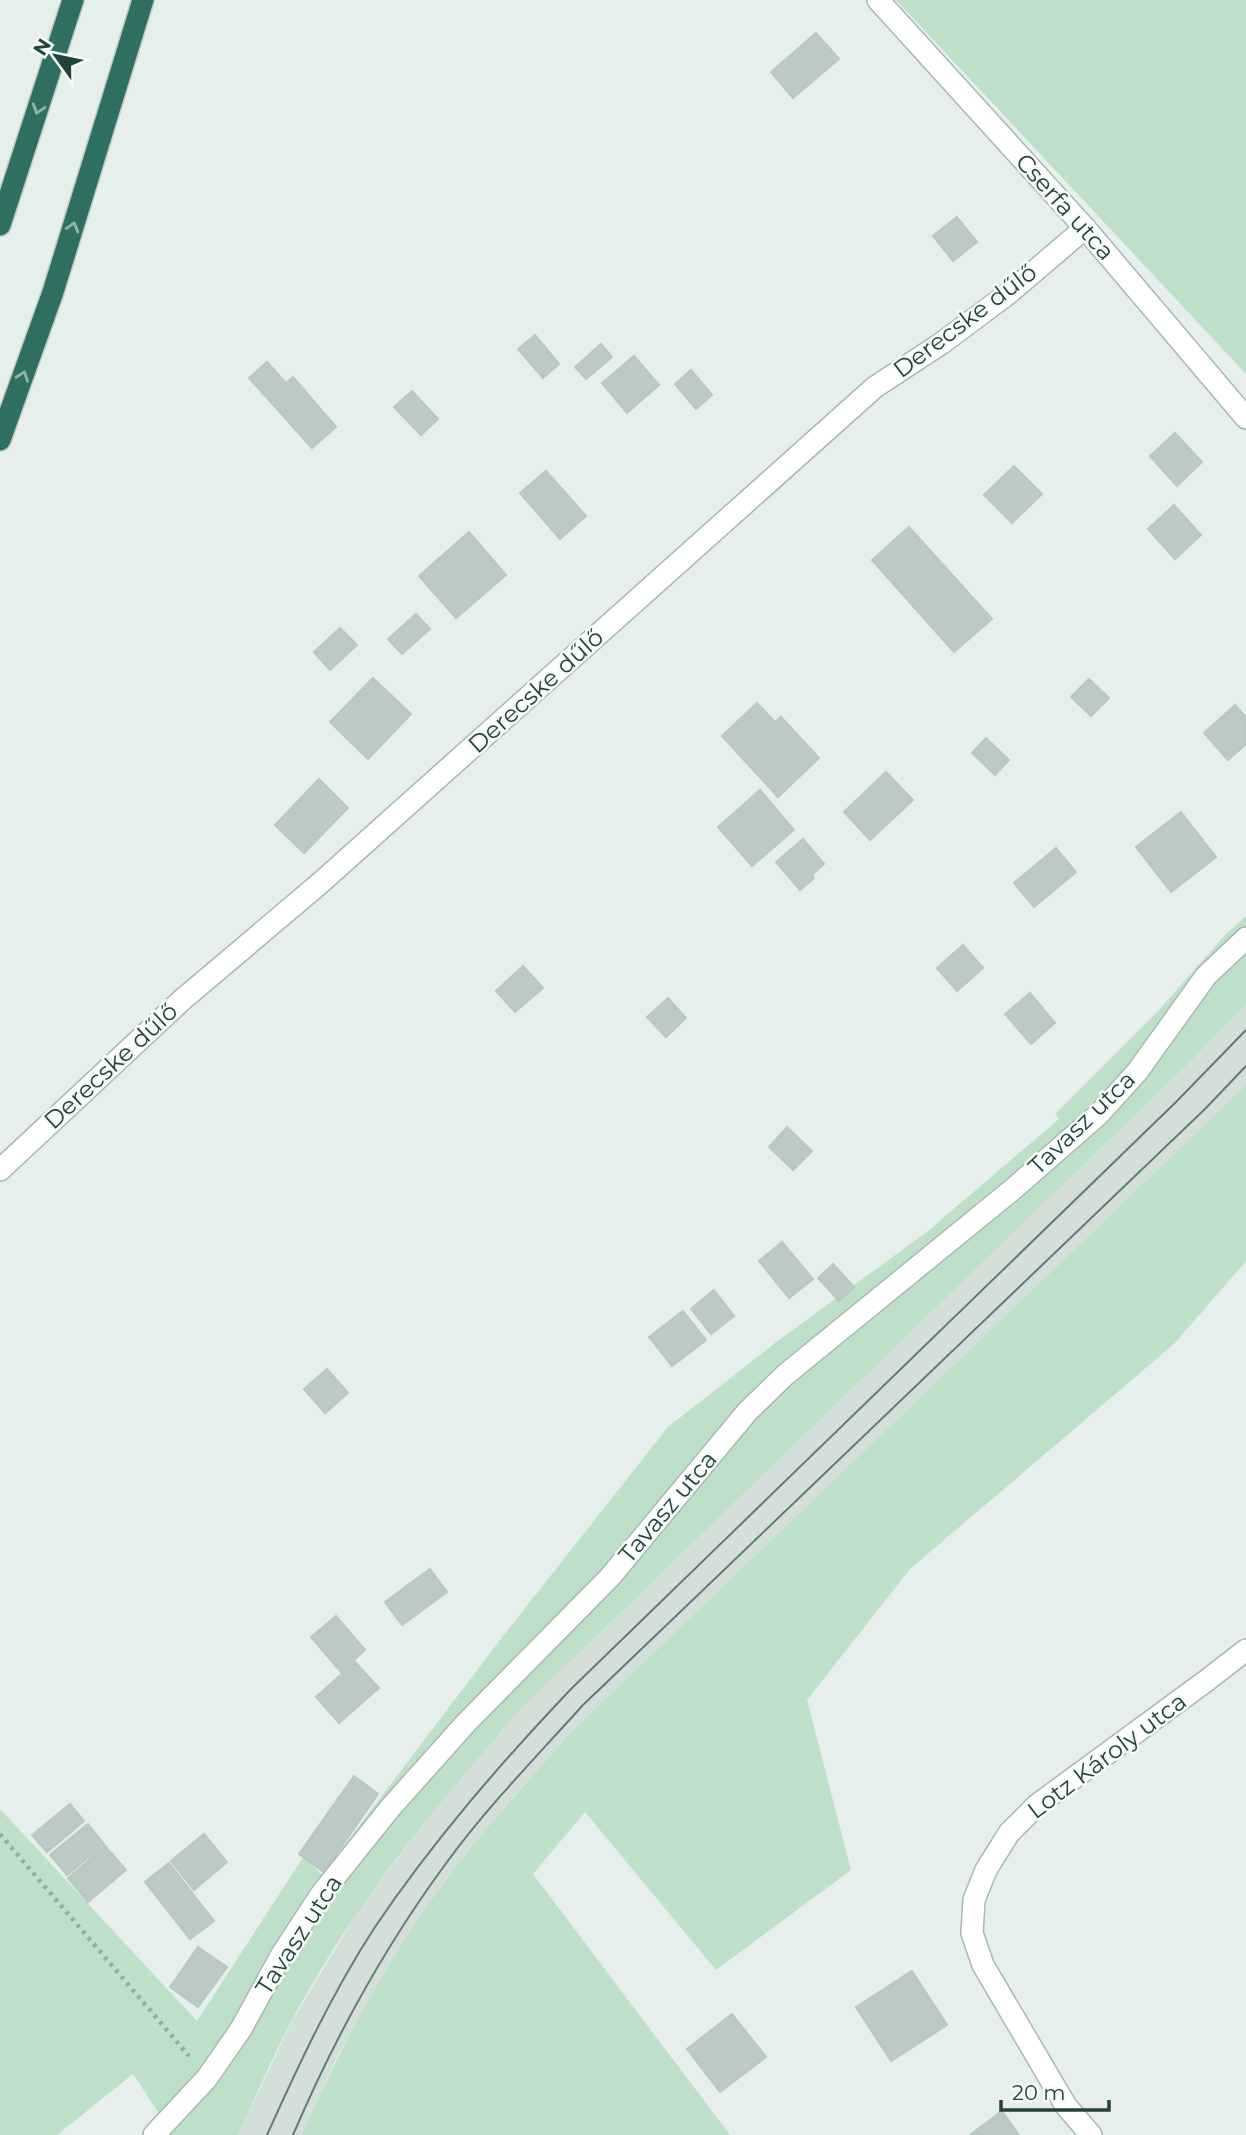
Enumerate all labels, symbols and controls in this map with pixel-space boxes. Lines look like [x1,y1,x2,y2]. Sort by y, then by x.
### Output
north arrow [21,21,91,91]
text: N [28,34,56,60]
one-way arrow [32,103,46,115]
street label: Cserfa utca [1010,147,1121,266]
one-way arrow [65,221,80,233]
street label: Derecske dűlő [887,257,1042,384]
one-way arrow [15,370,29,382]
street label: Derecske dűlő [462,622,609,759]
street label: Derecske dűlő [38,996,183,1135]
street label: Tavasz utca [1022,1065,1141,1181]
street label: Tavasz utca [612,1445,723,1568]
street label: Lotz Károly utca [1022,1686,1192,1825]
street label: Tavasz utca [249,1869,348,2000]
scale bar [1001,2068,1110,2112]
text: 20 m [1012,2080,1066,2105]

